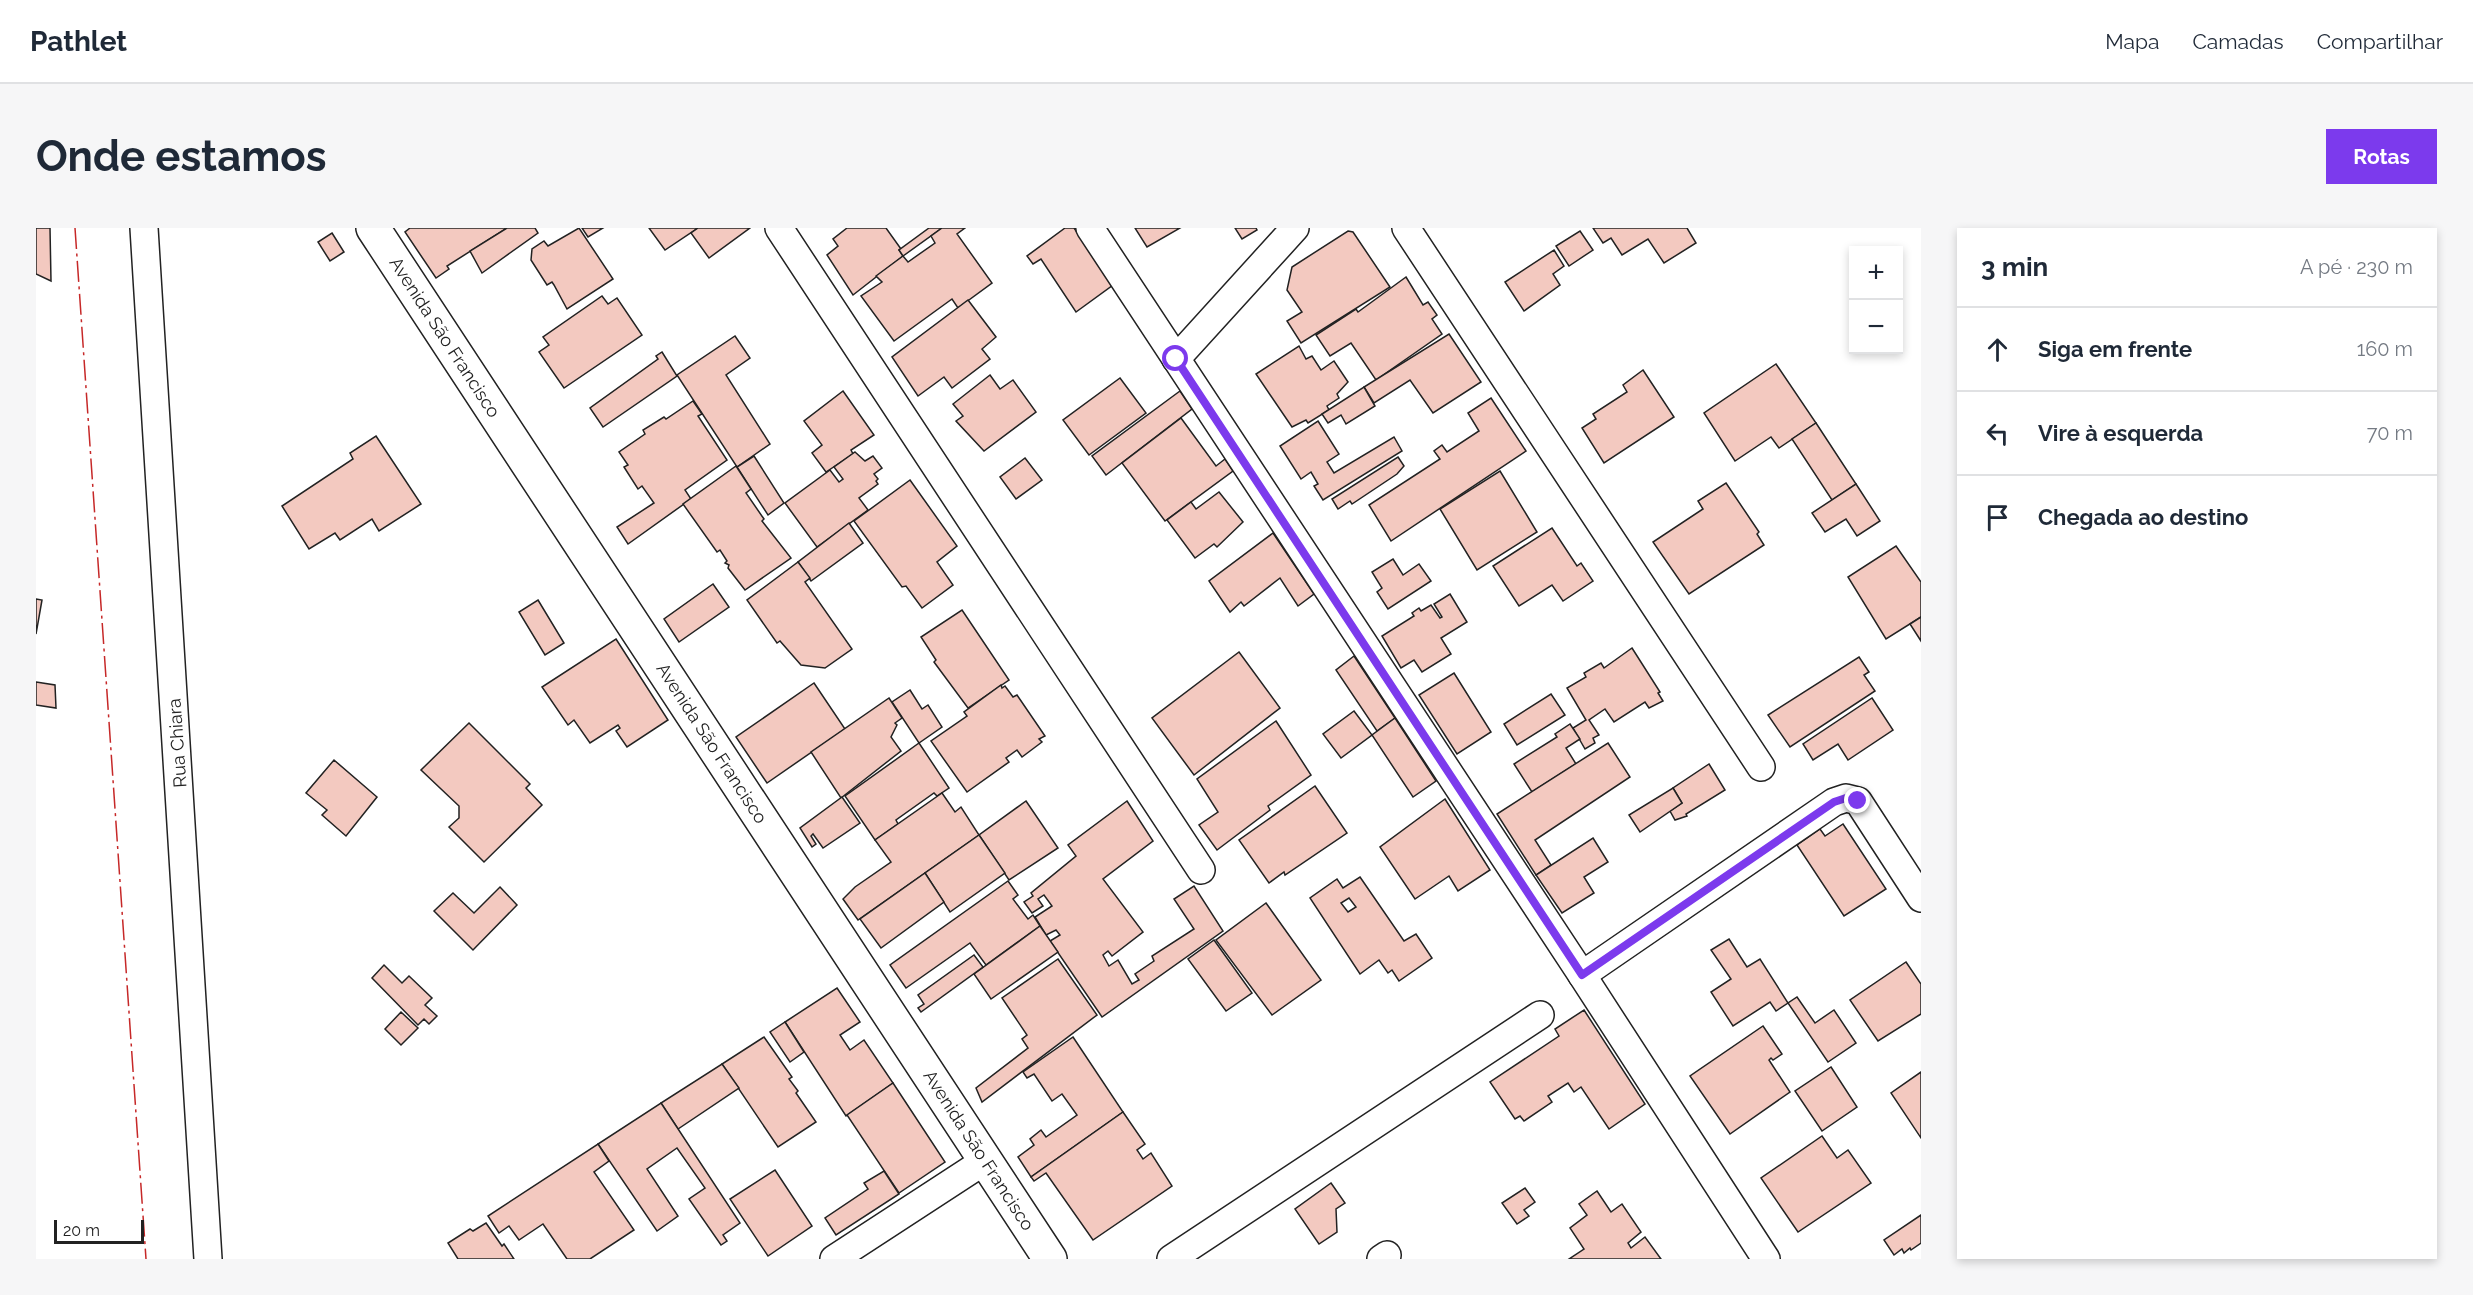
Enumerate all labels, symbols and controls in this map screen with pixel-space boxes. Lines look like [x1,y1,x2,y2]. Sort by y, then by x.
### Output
text: Pathlet [30,25,127,58]
text: Mapa [2105,29,2159,54]
text: Camadas [2192,29,2284,54]
text: Compartilhar [2317,29,2443,54]
button: Rotas [2326,129,2437,184]
text: Onde estamos [36,132,327,181]
map controls [1849,246,1903,354]
button: + [1849,246,1903,300]
text: 3 min [1981,252,2048,282]
street label: Avenida São Francisco [385,253,505,421]
text: A pé · 230 m [2300,255,2413,279]
button: − [1849,300,1903,354]
icon: ahead [1981,333,2014,366]
text: Siga em frente [2038,336,2192,362]
text: 160 m [2357,337,2413,361]
route start [1162,345,1188,371]
icon: left [1981,417,2014,450]
text: Vire à esquerda [2038,420,2203,446]
text: 70 m [2367,421,2413,445]
icon: arrive [1981,501,2014,534]
text: Chegada ao destino [2038,504,2248,530]
street label: Avenida São Francisco [652,659,772,827]
street label: Rua Chiara [163,698,191,788]
route end [1844,787,1870,813]
street label: Avenida São Francisco [919,1066,1039,1234]
scale bar [54,1217,144,1244]
text: 20 m [63,1221,100,1240]

